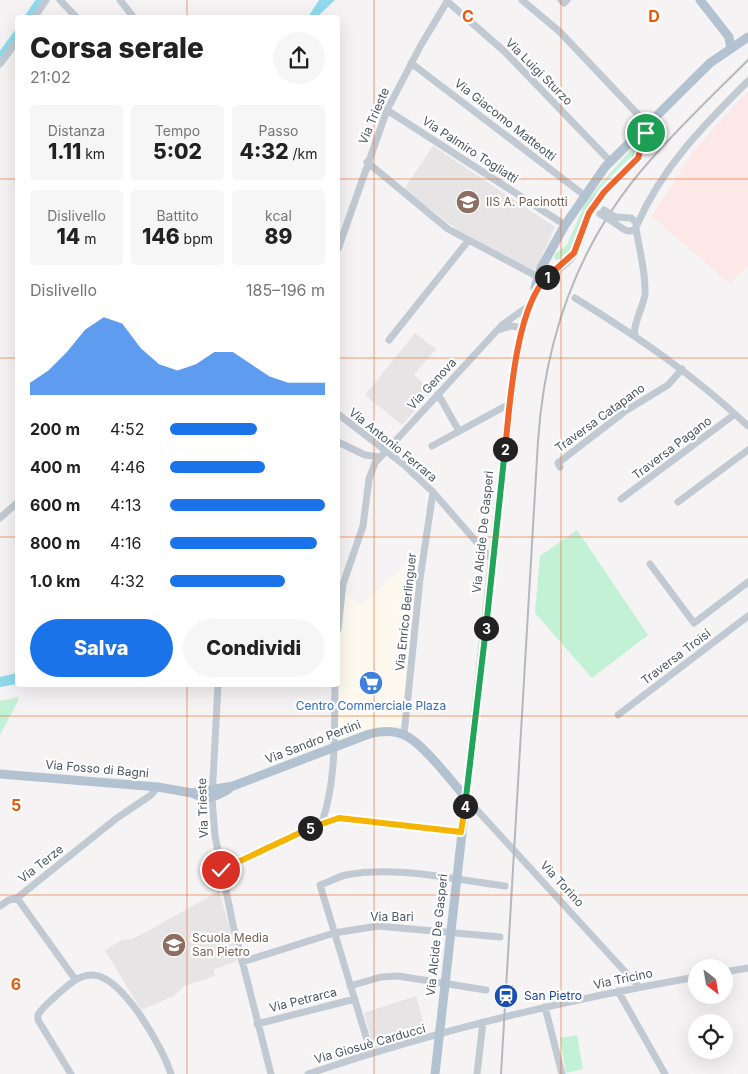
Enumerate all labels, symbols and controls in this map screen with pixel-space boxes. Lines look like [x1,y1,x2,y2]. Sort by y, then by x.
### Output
text: C [462,6,474,26]
text: D [648,6,660,26]
text: Corsa serale [30,31,204,65]
button: share [273,32,325,84]
street label: Via Luigi Sturzo [503,35,576,108]
text: 21:02 [30,67,71,87]
street label: Via Giacomo Matteotti [452,75,559,164]
street label: Via Trieste [355,85,392,146]
pin [625,112,667,154]
street label: Via Palmiro Togliatti [420,113,521,186]
icon: arrive [632,119,660,147]
text: Distanza [48,122,105,139]
text: Tempo [155,122,200,139]
text: Passo [259,122,298,139]
text: 1.11 [48,139,81,164]
text: 5:02 [153,139,202,164]
text: 4:32 [240,139,289,164]
text: km [81,145,105,162]
text: /km [289,145,317,162]
school or university icon: IIS A. Pacinotti [455,189,481,215]
place label: IIS A. Pacinotti [486,194,568,209]
text: Dislivello [47,207,106,224]
text: Battito [156,207,199,224]
text: kcal [265,207,292,224]
text: 14 [57,224,80,249]
text: 146 [142,224,180,249]
text: 89 [265,224,292,249]
text: m [80,230,96,247]
text: bpm [180,230,213,247]
pin: 1 [534,264,560,290]
text: 1 [544,269,551,286]
text: Dislivello [30,280,97,300]
text: 185–196 m [246,280,325,300]
street label: Via Genova [404,355,459,412]
street label: Traversa Catapano [552,380,648,455]
street label: Via Antonio Ferrara [346,404,440,485]
street label: Traversa Pagano [629,413,714,482]
text: 200 m [30,419,80,439]
text: 4:52 [110,419,144,439]
pin: 2 [492,436,518,462]
text: 2 [501,441,510,458]
text: 400 m [30,457,81,477]
text: 4:46 [110,457,145,477]
street label: Via Alcide De Gasperi [469,470,496,594]
text: 600 m [30,495,80,515]
text: 4:13 [110,495,141,515]
text: 800 m [30,533,80,553]
text: 4:16 [110,533,141,553]
street label: Via Enrico Berlinguer [392,551,419,672]
text: 1.0 km [30,571,80,591]
text: 4:32 [110,571,145,591]
pin: 3 [474,616,498,640]
button: Salva [30,619,173,677]
button: Condividi [183,619,325,677]
text: 3 [482,620,491,637]
street label: Traversa Troisi [638,625,714,688]
supermarket icon: Centro Commerciale Plaza [358,670,384,696]
place label: Centro Commerciale Plaza [296,698,446,713]
street label: Via Sandro Pertini [263,716,363,767]
street label: Via Fosso di Bagni [45,757,150,781]
street label: Via Trieste [194,778,211,838]
pin: 4 [452,794,478,818]
text: 5 [11,795,21,815]
text: 4 [461,798,470,815]
pin: 5 [298,816,322,840]
text: 5 [306,820,315,837]
street label: Via Terze [15,841,66,886]
pin [200,849,242,891]
icon: check [207,856,235,884]
street label: Via Torino [537,858,587,910]
street label: Via Alcide De Gasperi [423,873,450,997]
street label: Via Bari [370,909,414,924]
place label: Scuola Media San Pietro [192,930,269,959]
school or university icon: Scuola Media San Pietro [161,932,187,958]
north arrow [688,959,732,1004]
map controls [688,959,733,1059]
street label: Via Tricino [592,965,654,992]
text: 6 [11,974,21,994]
station icon: San Pietro [493,983,519,1009]
street label: Via Petrarca [268,984,338,1015]
place label: San Pietro [524,988,582,1003]
button: locate [688,1014,733,1059]
street label: Via Giosuè Carducci [312,1020,427,1067]

